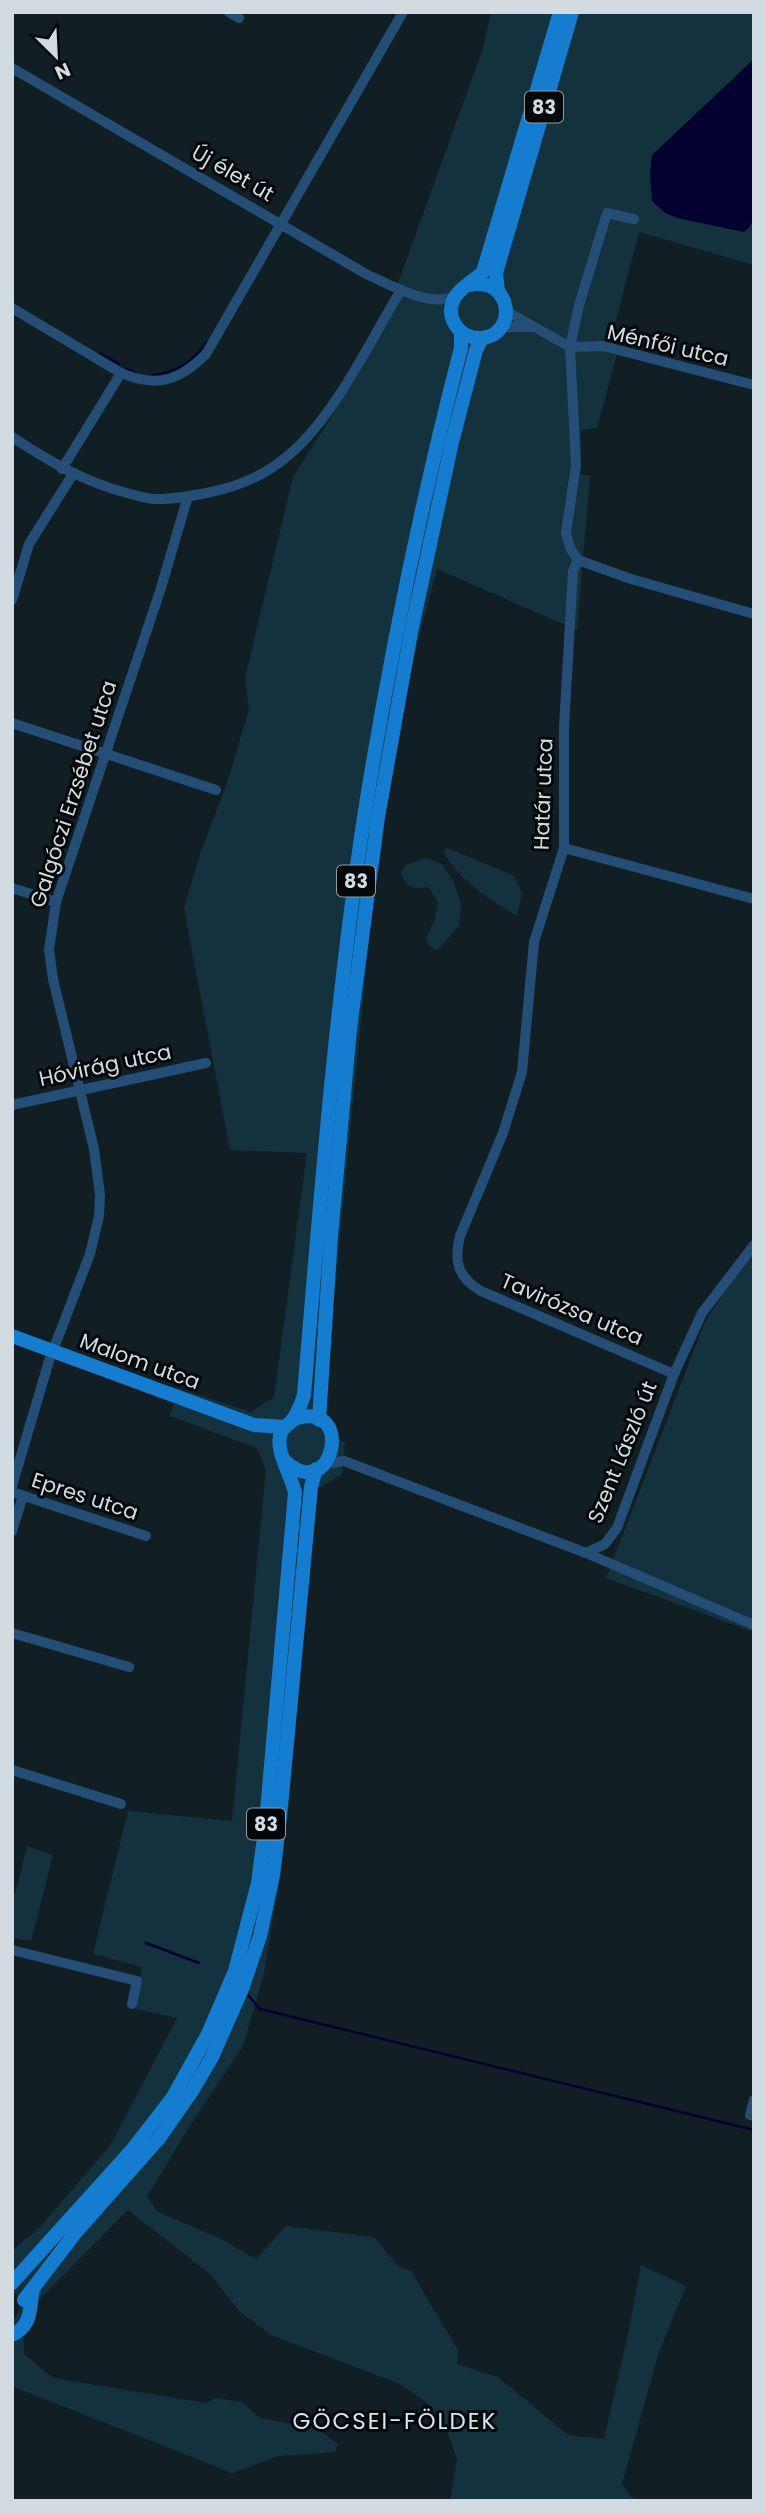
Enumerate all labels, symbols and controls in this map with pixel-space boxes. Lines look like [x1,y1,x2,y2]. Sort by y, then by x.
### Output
north arrow [21,21,91,91]
text: N [51,56,75,86]
road number: 83 [525,92,563,122]
street label: Új élet út [187,138,279,208]
street label: Ménfői utca [604,317,732,373]
street label: Galgóczi Erzsébet utca [23,677,123,911]
street label: Határ utca [527,738,559,850]
road number: 83 [337,866,375,897]
street label: Hóvirág utca [36,1037,174,1093]
street label: Tavirózsa utca [496,1266,648,1352]
street label: Malom utca [76,1326,204,1396]
street label: Szent László út [580,1377,664,1527]
street label: Epres utca [28,1465,142,1527]
road number: 83 [247,1808,285,1840]
district label: GÖCSEI-FÖLDEK [293,2405,497,2437]

